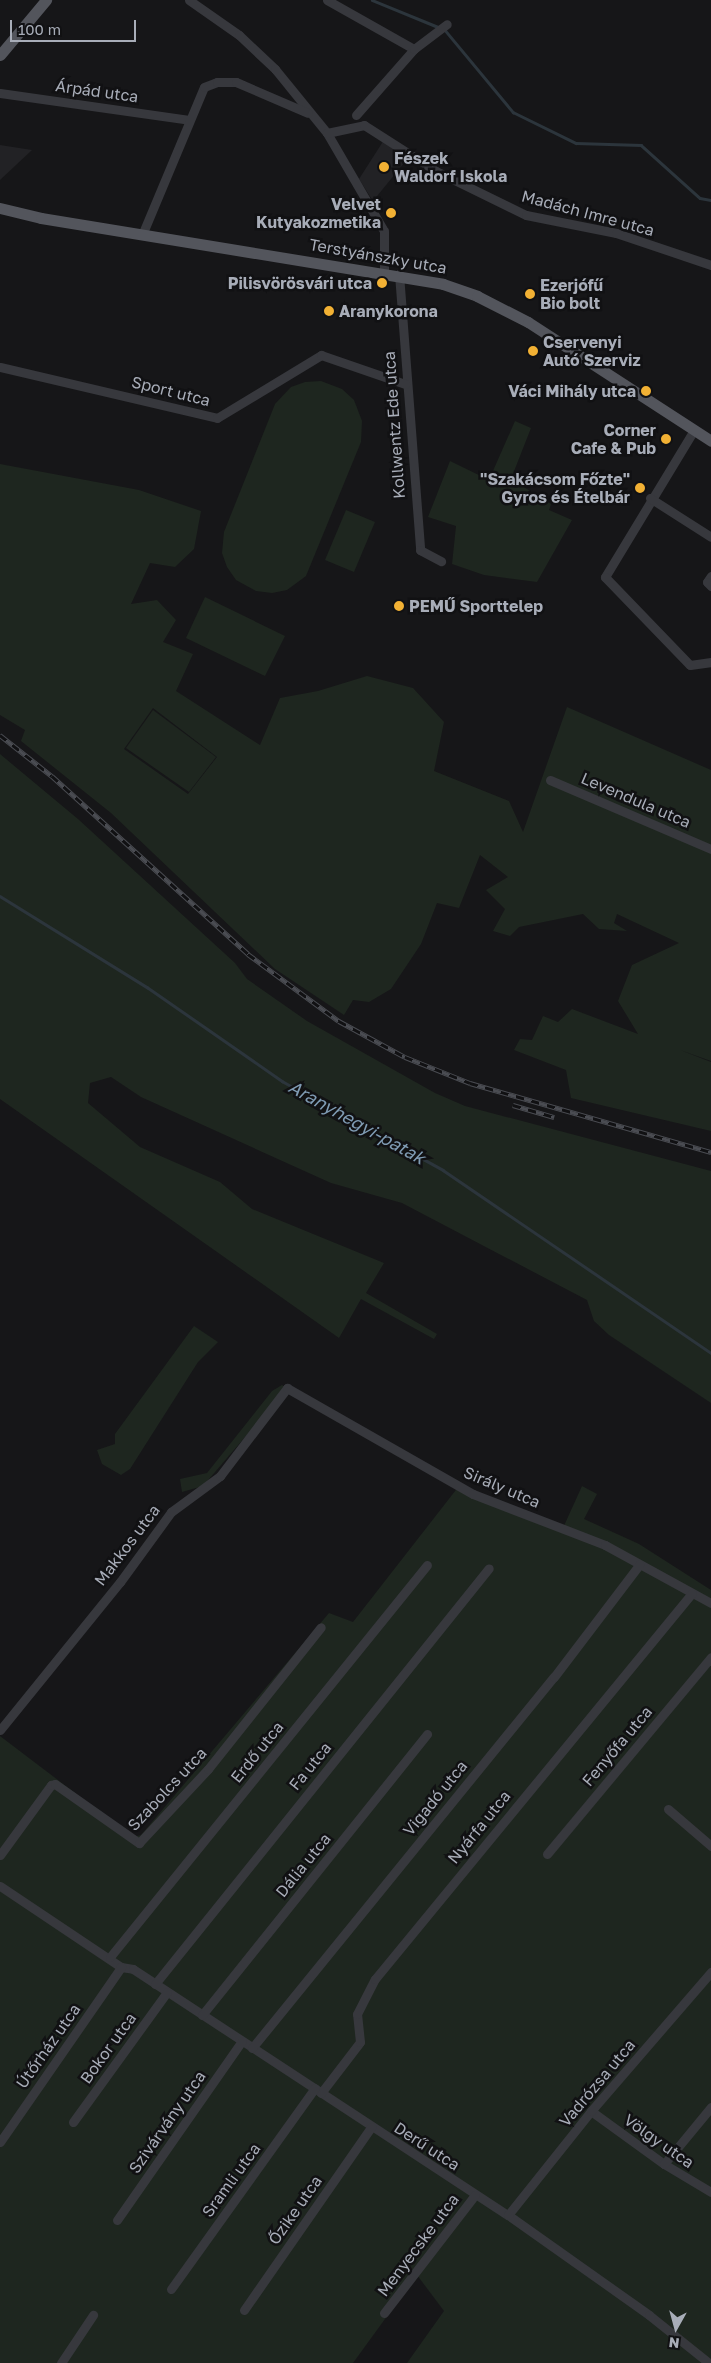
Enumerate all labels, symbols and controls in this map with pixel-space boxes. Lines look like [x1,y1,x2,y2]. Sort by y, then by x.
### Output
scale bar [12,10,139,42]
text: 100 m [18,20,61,38]
street label: Árpád utca [54,76,140,106]
place label: Fészek Waldorf Iskola [394,148,507,186]
marker: Fészek Waldorf Iskola [378,161,390,173]
street label: Madách Imre utca [520,186,656,240]
place label: Velvet Kutyakozmetika [256,194,381,232]
marker: Velvet Kutyakozmetika [385,207,397,219]
street label: Terstyánszky utca [308,234,448,278]
place label: Pilisvörösvári utca [228,273,372,293]
place label: Ezerjófű Bio bolt [540,275,603,313]
marker: Pilisvörösvári utca [376,277,388,289]
marker: Ezerjófű Bio bolt [524,288,536,300]
place label: Aranykorona [339,301,438,321]
marker: Aranykorona [323,305,335,317]
place label: Cservenyi Autó Szerviz [543,332,641,370]
marker: Cservenyi Autó Szerviz [527,345,539,357]
street label: Kollwentz Ede utca [379,351,409,499]
street label: Sport utca [130,372,212,410]
place label: Váci Mihály utca [508,381,636,401]
marker: Váci Mihály utca [640,385,652,397]
place label: Corner Cafe & Pub [571,420,656,458]
marker: Corner Cafe & Pub [660,433,672,445]
place label: "Szakácsom Főzte" Gyros és Ételbár [480,469,630,507]
marker: "Szakácsom Főzte" Gyros és Ételbár [634,482,646,494]
place label: PEMŰ Sporttelep [409,596,543,616]
marker: PEMŰ Sporttelep [393,600,405,612]
street label: Levendula utca [578,768,694,832]
water label: Aranyhegyi-patak [285,1076,429,1168]
street label: Sirály utca [461,1462,543,1512]
street label: Makkos utca [90,1501,164,1589]
street label: Fenyőfa utca [578,1702,656,1790]
street label: Erdő utca [227,1718,287,1786]
street label: Fa utca [285,1738,335,1794]
street label: Szabolcs utca [124,1743,210,1835]
street label: Vigadó utca [399,1757,471,1839]
street label: Nyárfa utca [444,1787,514,1867]
street label: Dália utca [271,1829,335,1901]
street label: Útőrház utca [12,2000,84,2092]
street label: Bokor utca [76,2009,140,2087]
street label: Vadrózsa utca [555,2036,639,2130]
street label: Szivárvány utca [125,2067,209,2177]
street label: Völgy utca [620,2110,698,2172]
street label: Derű utca [391,2118,463,2174]
street label: Sramli utca [198,2139,264,2221]
street label: Őzike utca [264,2172,326,2248]
street label: Menyecske utca [373,2190,463,2300]
north arrow [651,2303,701,2353]
text: N [668,2334,680,2352]

